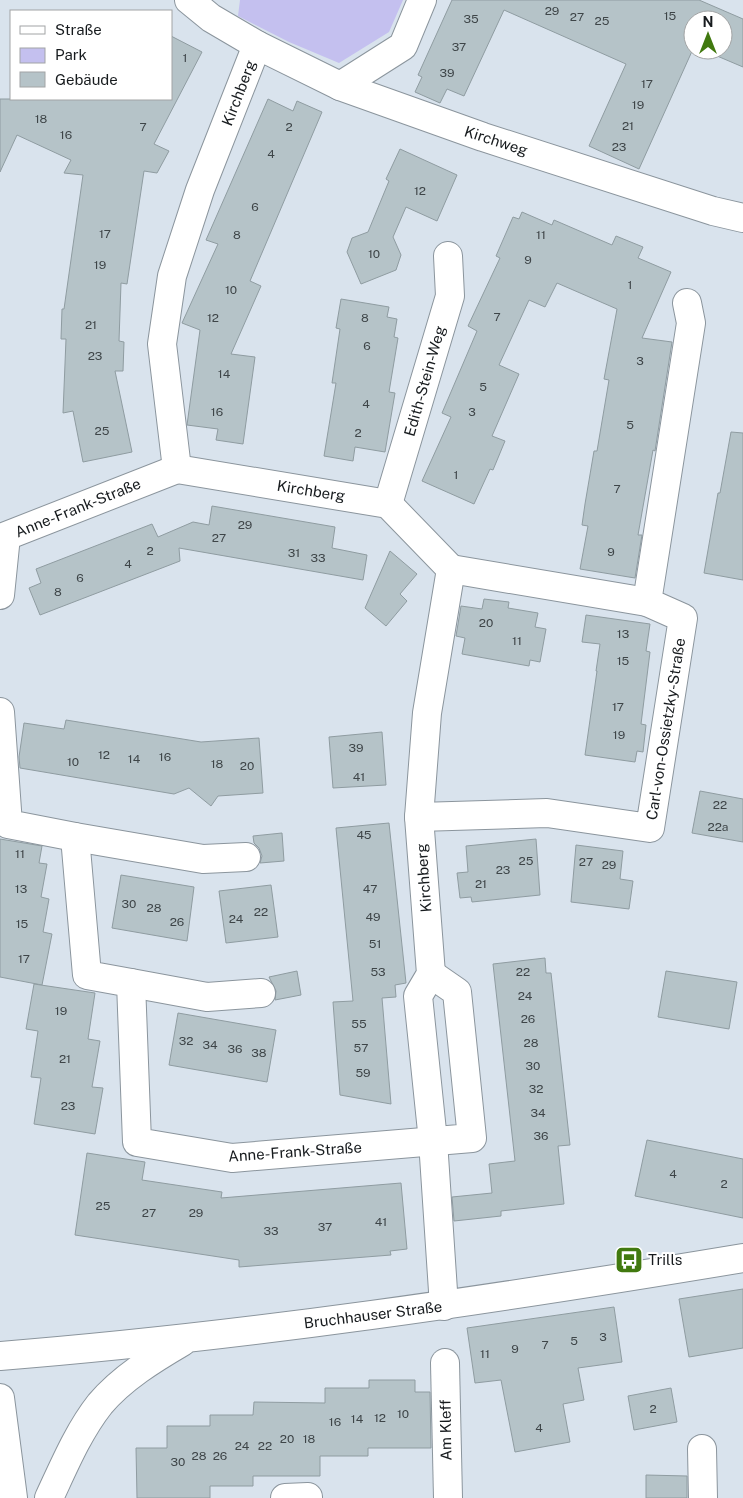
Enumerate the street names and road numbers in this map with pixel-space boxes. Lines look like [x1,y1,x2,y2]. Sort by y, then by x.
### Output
street label: Kirchberg [218,58,259,128]
street label: Kirchweg [462,122,530,159]
street label: Edith-Stein-Weg [401,324,448,438]
street label: Anne-Frank-Straße [13,475,143,540]
street label: Kirchberg [276,477,346,504]
street label: Carl-von-Ossietzky-Straße [643,637,688,821]
street label: Kirchberg [413,843,434,913]
street label: Anne-Frank-Straße [228,1138,362,1165]
street label: Bruchhauser Straße [303,1298,443,1331]
street label: Am Kleff [436,1399,455,1461]

